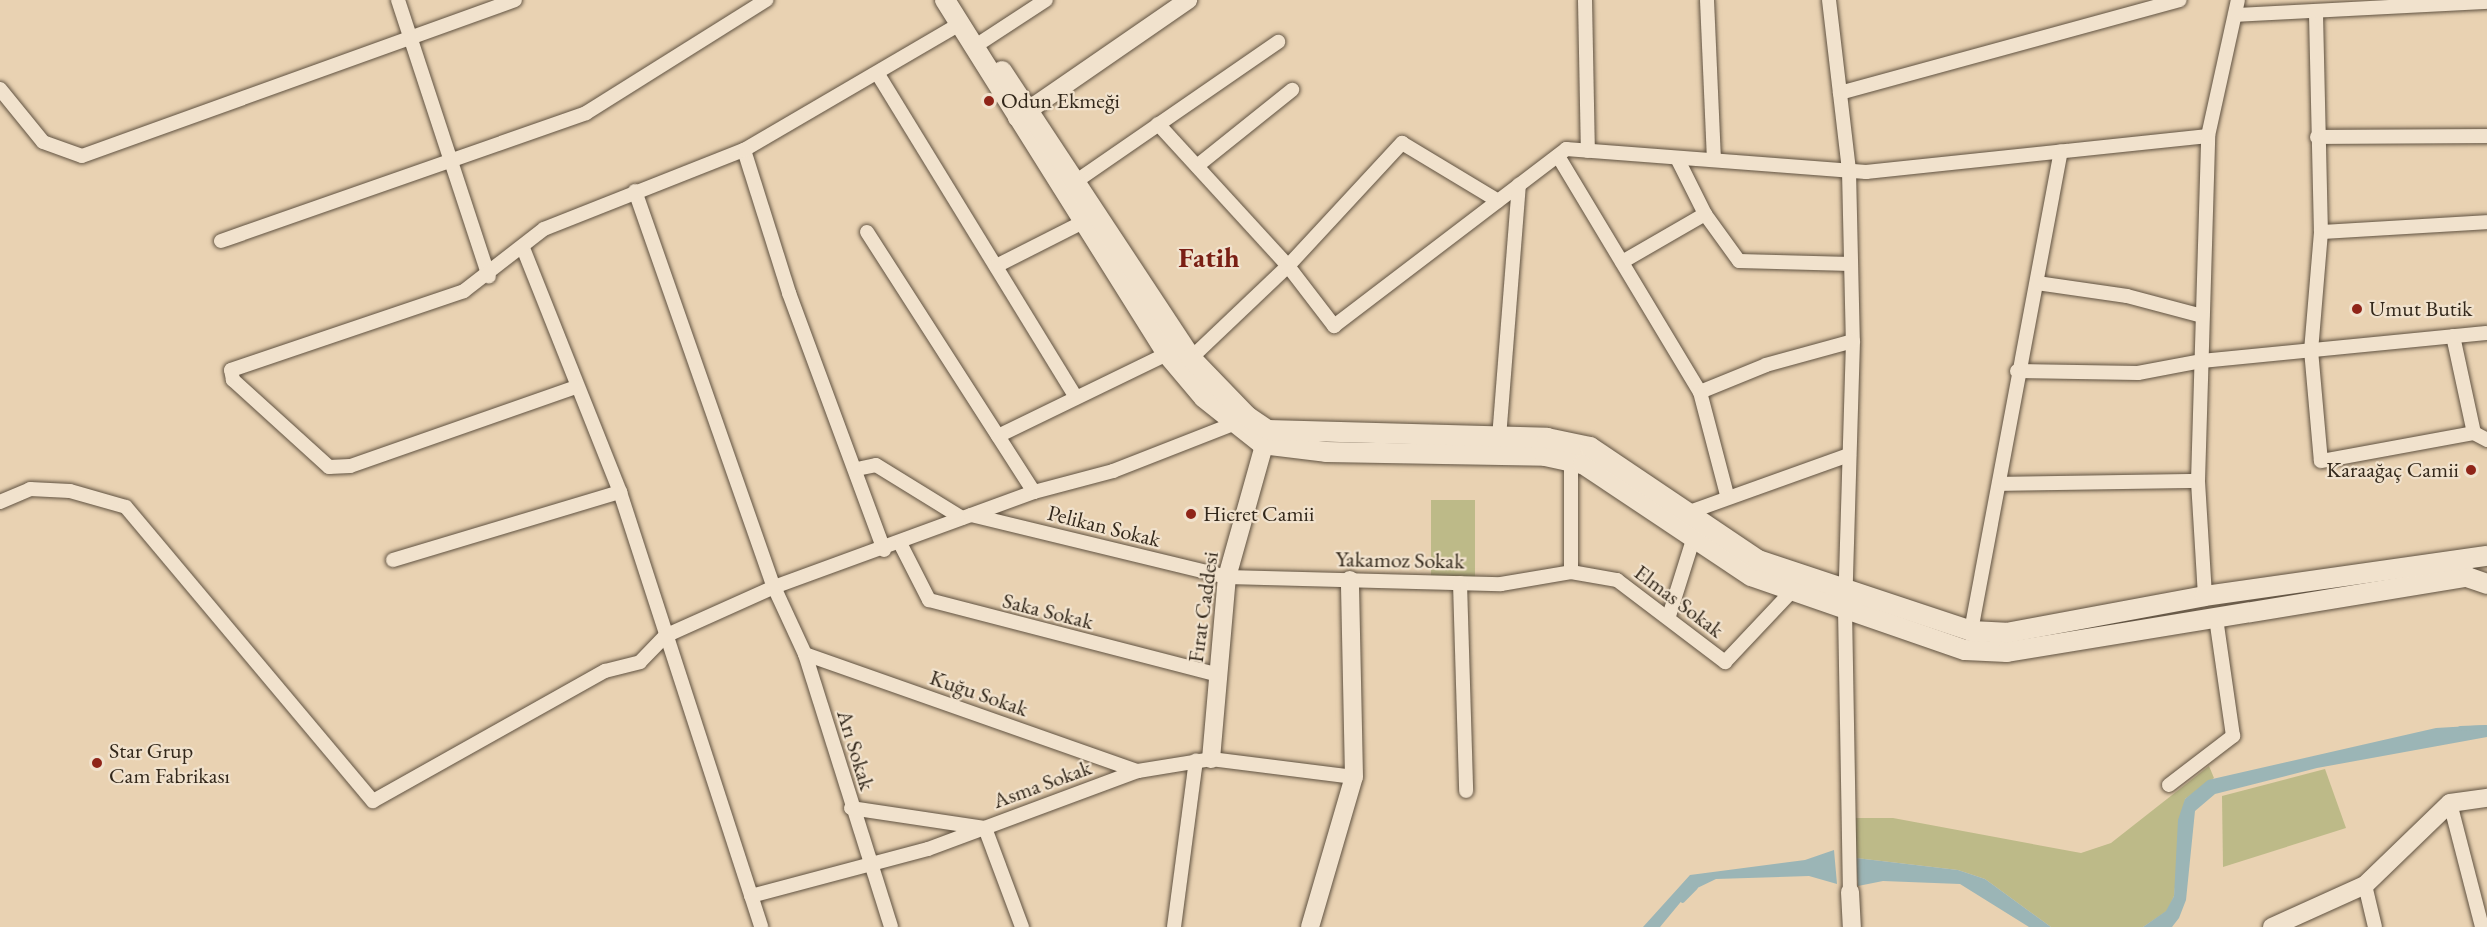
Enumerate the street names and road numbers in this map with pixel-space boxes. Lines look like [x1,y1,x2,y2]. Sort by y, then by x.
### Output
street label: Pelikan Sokak [1045,499,1163,553]
street label: Yakamoz Sokak [1335,546,1465,574]
street label: Fırat Caddesi [1182,550,1224,664]
street label: Elmas Sokak [1629,559,1729,643]
street label: Saka Sokak [1000,587,1096,635]
street label: Kuğu Sokak [926,664,1032,722]
street label: Arı Sokak [831,707,881,793]
street label: Asma Sokak [989,754,1095,814]

